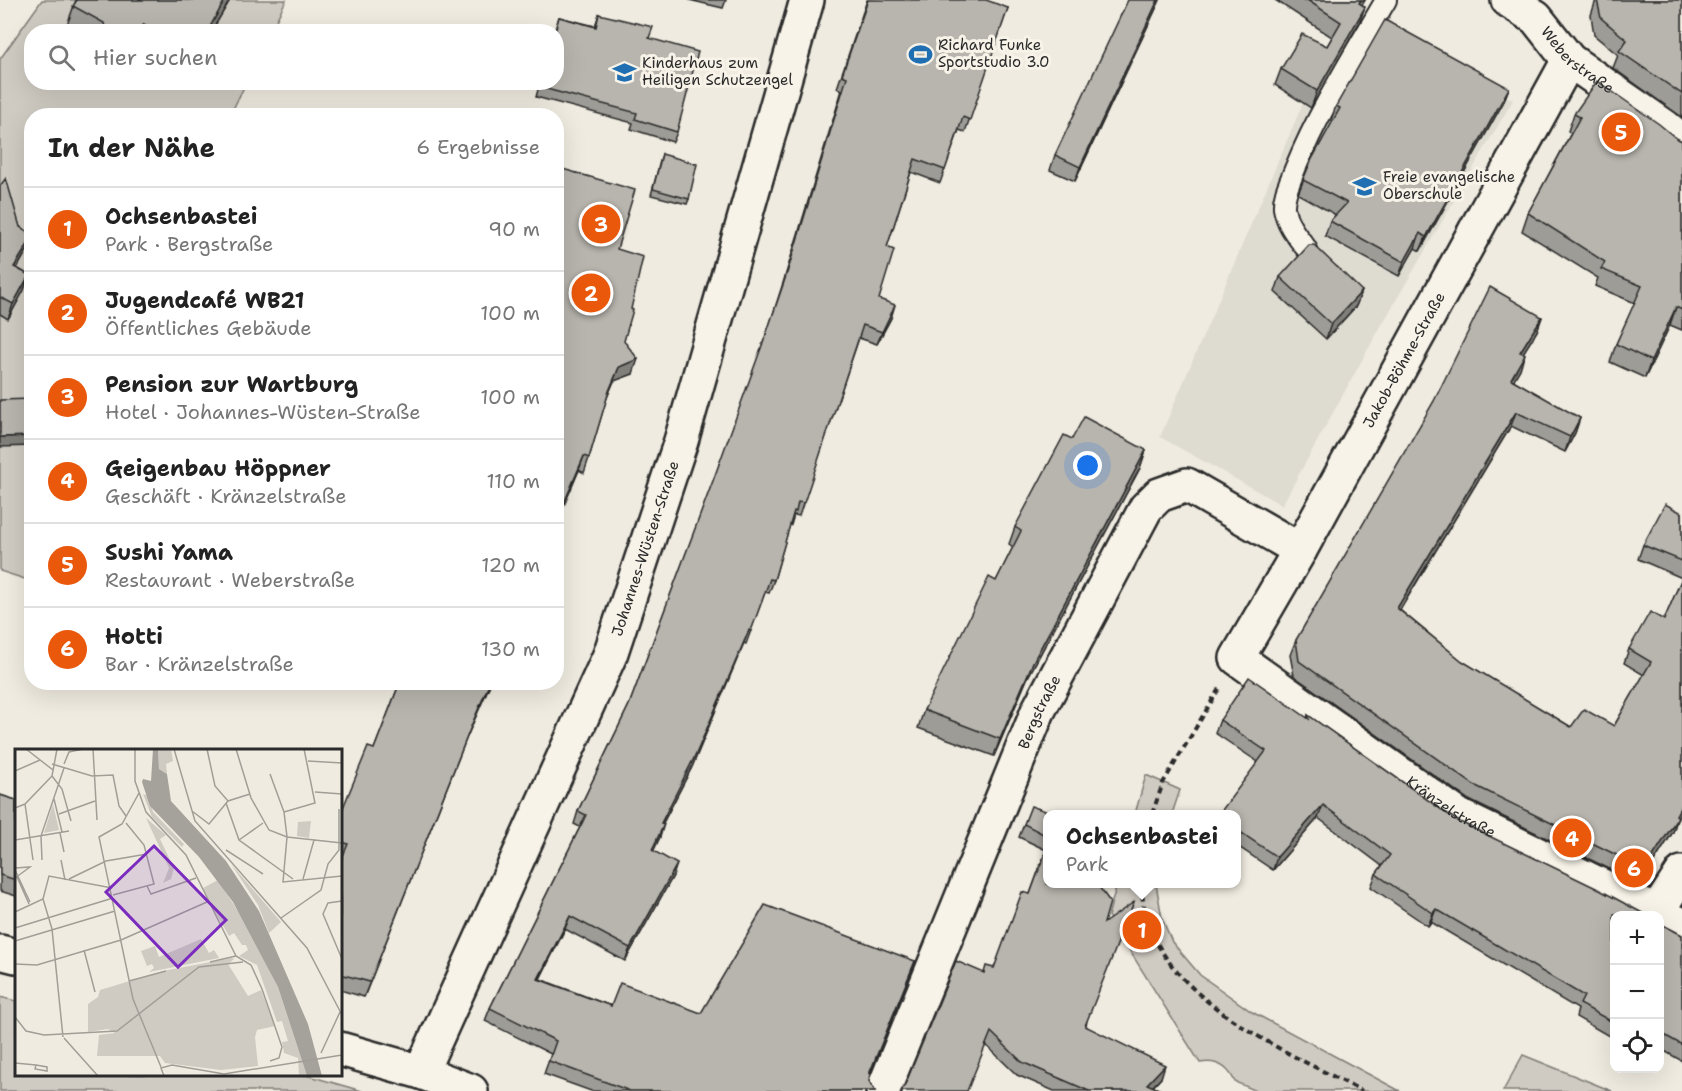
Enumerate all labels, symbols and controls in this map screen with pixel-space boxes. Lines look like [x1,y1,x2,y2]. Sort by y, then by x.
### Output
street label: Weberstraße [1536,22,1618,98]
search box [24,24,564,90]
place label: Richard Funke Sportstudio 3.0 [938,35,1049,72]
icon: search [45,41,78,74]
sports icon: Richard Funke Sportstudio 3.0 [907,41,933,67]
text: Hier suchen [93,43,218,72]
place label: Kinderhaus zum Heiligen Schutzengel [642,53,793,90]
school or university icon: Kinderhaus zum Heiligen Schutzengel [611,59,637,85]
pin: 5 [1602,110,1640,154]
text: In der Nähe [48,130,215,165]
text: 6 Ergebnisse [416,134,540,160]
place label: Freie evangelische Oberschule [1383,167,1515,204]
school or university icon: Freie evangelische Oberschule [1352,173,1378,199]
text: Ochsenbastei [105,202,258,231]
pin: 3 [582,202,620,246]
text: 1 [63,216,72,242]
text: 90 m [488,216,540,242]
text: Park · Bergstraße [105,231,273,257]
pin: 2 [572,270,610,316]
text: Jugendcafé WB21 [105,286,305,315]
street label: Jakob-Böhme-Straße [1358,289,1450,431]
text: 2 [61,300,75,326]
text: 100 m [480,300,540,326]
text: Öffentliches Gebäude [105,315,312,341]
text: Pension zur Wartburg [105,370,358,399]
text: 3 [61,384,75,410]
text: 100 m [480,384,540,410]
text: Hotel · Johannes-Wüsten-Straße [105,399,420,425]
your location [1073,451,1102,480]
text: Geigenbau Höppner [105,454,331,483]
street label: Johannes-Wüsten-Straße [607,458,684,639]
text: 4 [61,468,75,494]
text: 110 m [486,468,540,494]
text: Geschäft · Kränzelstraße [105,483,346,509]
text: Sushi Yama [105,538,233,567]
text: 5 [61,552,74,578]
text: 120 m [481,552,540,578]
text: Restaurant · Weberstraße [105,567,355,593]
text: Hotti [105,622,163,651]
text: 6 [61,636,75,662]
text: 130 m [481,636,540,662]
text: Bar · Kränzelstraße [105,651,294,677]
street label: Bergstraße [1014,671,1065,752]
inset map [15,749,342,1076]
street label: Kränzelstraße [1402,772,1499,842]
popup [1043,810,1241,888]
pin: 4 [1552,816,1592,860]
text: Ochsenbastei [1066,822,1218,851]
pin: 6 [1614,846,1654,890]
text: Park [1066,851,1109,877]
pin: 1 [1122,908,1162,952]
map controls [1610,911,1664,1073]
button: + [1610,911,1664,965]
button: − [1610,965,1664,1019]
button: locate [1610,1019,1664,1073]

